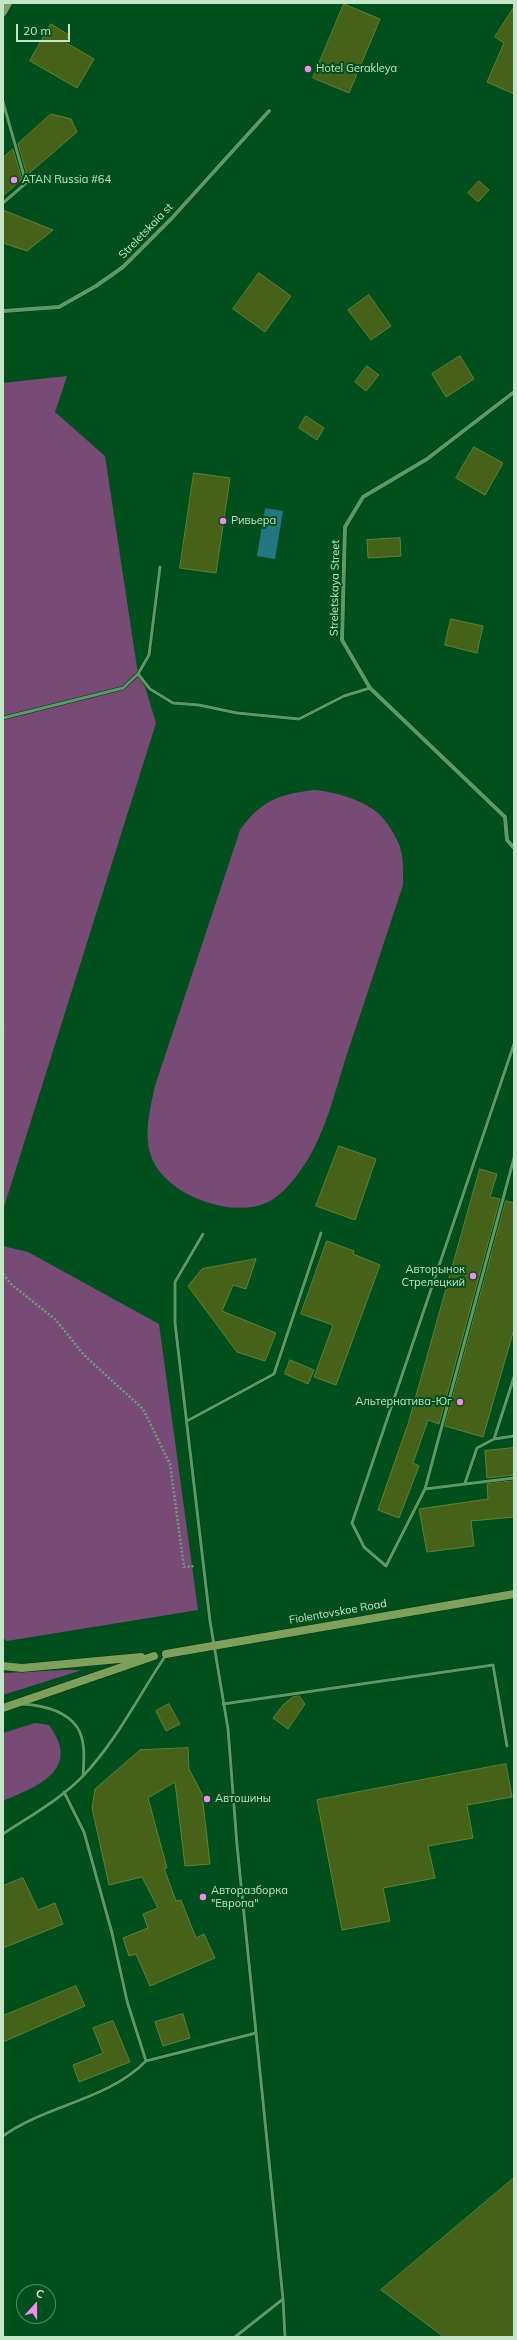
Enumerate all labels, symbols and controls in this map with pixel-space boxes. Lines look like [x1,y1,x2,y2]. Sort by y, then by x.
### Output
scale bar [18,16,72,42]
text: 20 m [23,23,51,38]
place label: Hotel Gerakleya [316,62,397,76]
marker: Hotel Gerakleya [303,64,313,74]
place label: ATAN Russia #64 [22,173,111,187]
marker: ATAN Russia #64 [9,175,19,185]
street label: Streletskaia st [116,201,176,261]
place label: Ривьера [231,514,276,528]
marker: Ривьера [218,516,228,526]
street label: Streletskaya Street [328,540,342,636]
place label: Авторынок Стрелецкий [401,1263,465,1289]
marker: Авторынок Стрелецкий [468,1271,478,1281]
place label: Альтернатива-Юг [355,1395,452,1409]
marker: Альтернатива-Юг [455,1397,465,1407]
street label: Fiolentovskoe Road [288,1597,388,1627]
place label: Автошины [215,1792,271,1806]
marker: Автошины [202,1794,212,1804]
place label: Авторазборка "Европа" [211,1884,288,1910]
marker: Авторазборка "Европа" [198,1892,208,1902]
north arrow [16,2284,56,2324]
text: С [34,2286,46,2302]

